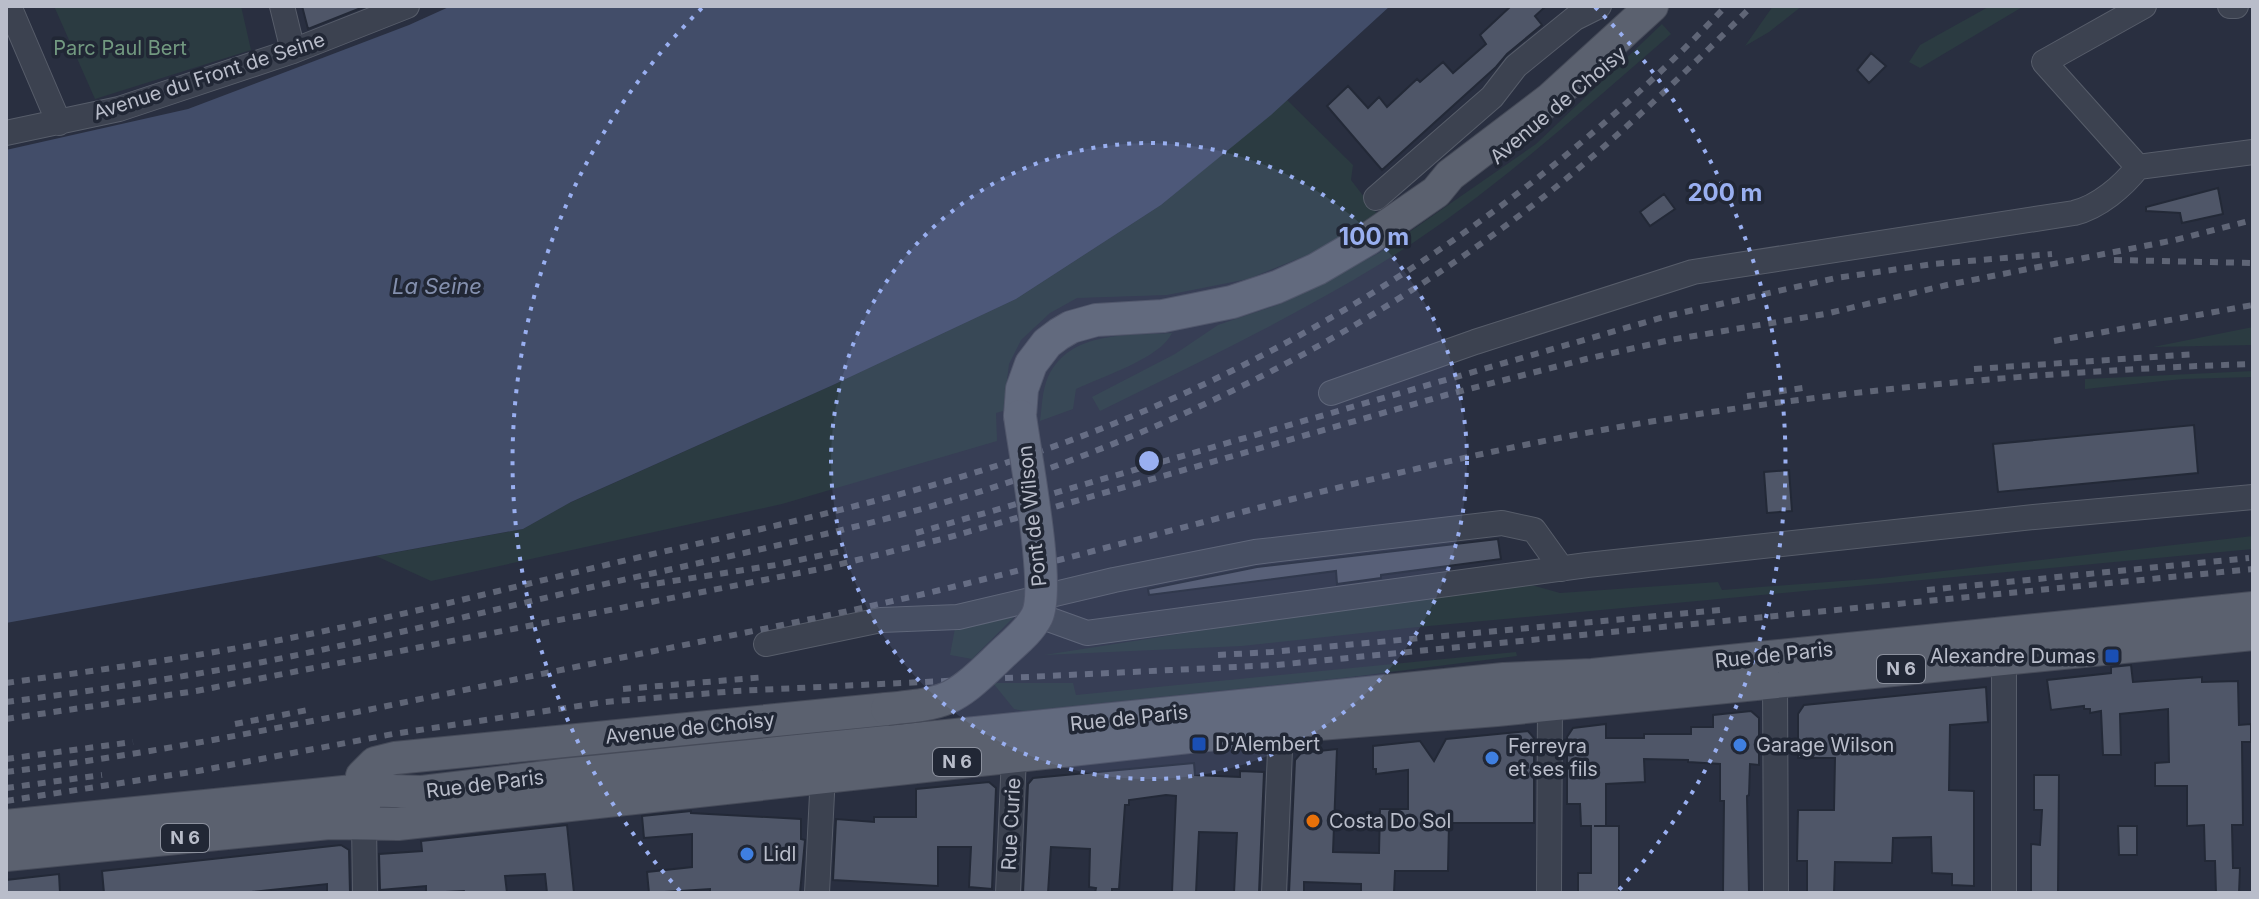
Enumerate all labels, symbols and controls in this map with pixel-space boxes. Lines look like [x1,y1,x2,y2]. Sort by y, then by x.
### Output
street label: Avenue du Front de Seine [90,27,328,125]
park label: Parc Paul Bert [53,36,187,60]
street label: Avenue de Choisy [1485,41,1631,169]
text: 200 m [1687,178,1763,207]
text: 100 m [1339,222,1409,251]
water label: La Seine [392,273,482,299]
street label: Pont de Wilson [1013,444,1051,588]
centre of rings [1135,447,1163,475]
street label: Rue de Paris [1714,637,1834,673]
place label: Alexandre Dumas [1930,644,2096,668]
marker: Alexandre Dumas [2103,647,2121,665]
road number: N 6 [1877,655,1925,683]
street label: Rue de Paris [1069,700,1189,736]
street label: Avenue de Choisy [604,707,776,749]
place label: D'Alembert [1215,732,1320,756]
place label: Garage Wilson [1756,733,1894,757]
place label: Ferreyra et ses fils [1508,734,1598,781]
marker: D'Alembert [1190,735,1208,753]
marker: Garage Wilson [1731,736,1749,754]
road number: N 6 [933,748,981,776]
marker: Ferreyra et ses fils [1483,749,1501,767]
street label: Rue de Paris [425,765,545,803]
street label: Rue Curie [997,777,1025,871]
place label: Costa Do Sol [1329,809,1451,833]
marker: Costa Do Sol [1304,812,1322,830]
road number: N 6 [161,824,209,852]
place label: Lidl [763,842,796,866]
marker: Lidl [738,845,756,863]

